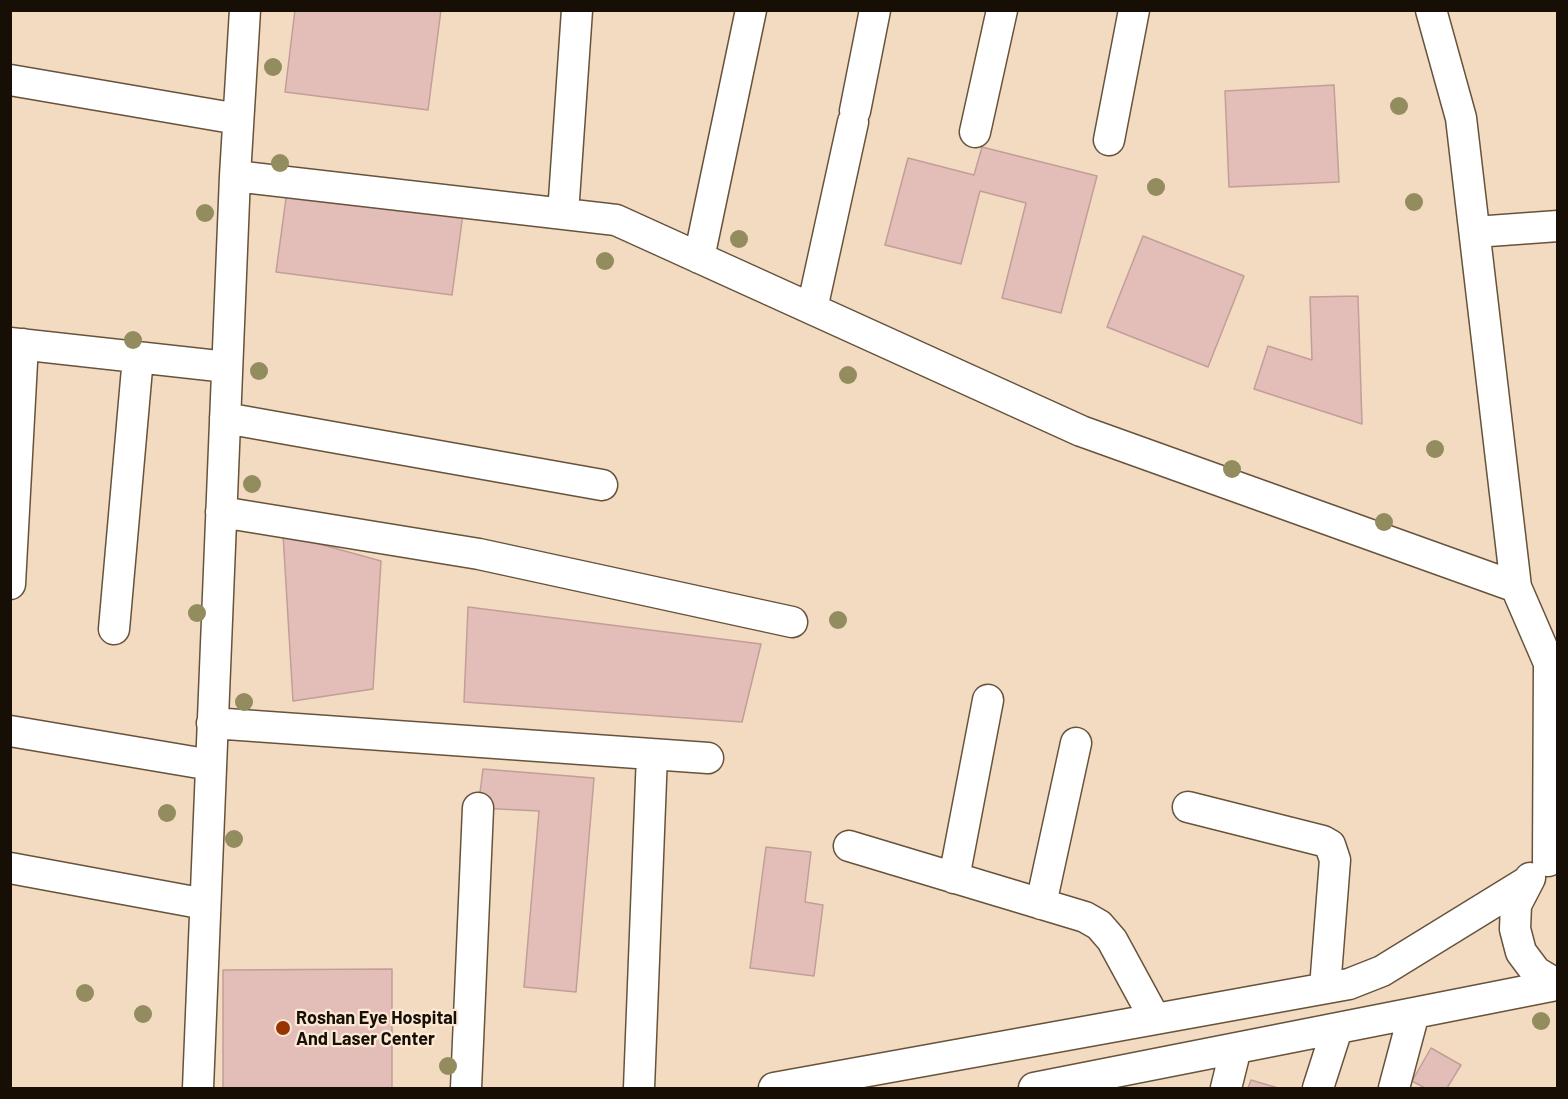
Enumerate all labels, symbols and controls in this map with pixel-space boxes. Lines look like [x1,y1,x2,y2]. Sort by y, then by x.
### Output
place label: Roshan Eye Hospital And Laser Center [296,1007,457,1050]
marker: Roshan Eye Hospital And Laser Center [274,1019,292,1037]

